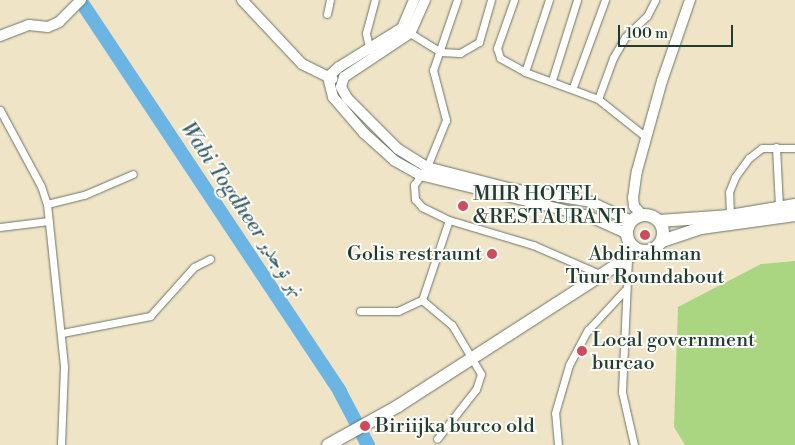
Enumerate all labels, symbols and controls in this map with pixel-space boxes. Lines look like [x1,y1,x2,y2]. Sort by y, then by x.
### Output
scale bar [620,15,735,47]
text: 100 m [626,24,668,43]
water label: Wabi Togdheer نهر توجدير [175,117,311,303]
place label: MIIR HOTEL &RESTAURANT [473,183,625,230]
marker: MIIR HOTEL &RESTAURANT [457,200,469,212]
marker: Abdirahman Tuur Roundabout [639,229,651,241]
place label: Golis restraunt [347,242,482,266]
place label: Abdirahman Tuur Roundabout [566,243,724,290]
marker: Golis restraunt [486,248,498,260]
place label: Local government burcao [592,328,755,375]
marker: Local government burcao [576,345,588,357]
place label: Biriijka burco old [375,414,535,438]
marker: Biriijka burco old [359,420,371,432]

